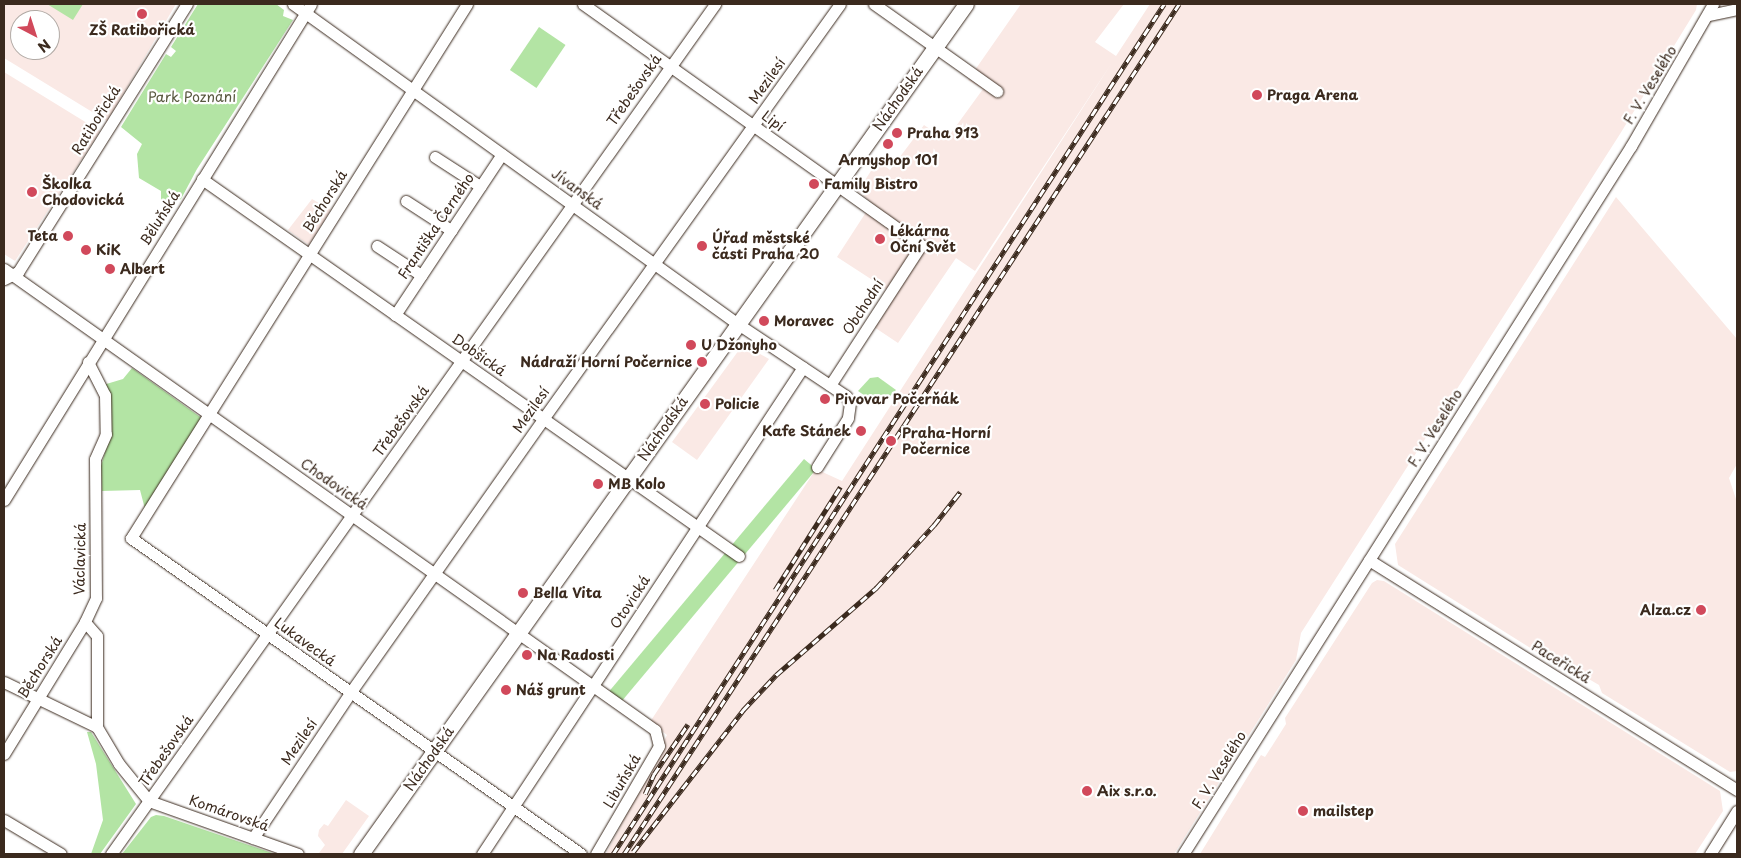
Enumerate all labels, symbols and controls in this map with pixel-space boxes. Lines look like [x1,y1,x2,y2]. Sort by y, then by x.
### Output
marker: ZŠ Ratibořická [136,8,148,20]
north arrow [10,10,60,60]
place label: ZŠ Ratibořická [89,22,195,38]
text: N [33,34,55,58]
street label: F. V. Veselého [1620,42,1680,128]
street label: Třebešovská [603,51,665,129]
street label: Mezilesí [745,55,789,107]
street label: Náchodská [870,64,926,134]
street label: Ratibořická [68,83,124,157]
place label: Praga Arena [1267,87,1358,103]
park label: Park Poznání [148,89,236,105]
marker: Praga Arena [1251,89,1263,101]
street label: Lipí [758,107,788,135]
place label: Praha 913 [907,125,979,141]
marker: Praha 913 [891,127,903,139]
marker: Armyshop 101 [882,138,894,150]
place label: Armyshop 101 [838,152,938,168]
street label: Jívanská [548,165,606,213]
street label: Běchorská [299,167,351,235]
street label: Františka Černého [394,169,478,283]
place label: Školka Chodovická [42,176,124,208]
place label: Family Bistro [824,176,919,192]
marker: Family Bistro [808,178,820,190]
marker: Školka Chodovická [26,186,38,198]
street label: Běluňská [137,188,183,248]
place label: Lékárna Oční Svět [890,223,956,256]
place label: Teta [27,228,58,244]
marker: Teta [62,230,74,242]
place label: Úřad městské části Praha 20 [712,230,820,262]
marker: Lékárna Oční Svět [874,233,886,245]
marker: Úřad městské části Praha 20 [696,240,708,252]
place label: KiK [96,242,121,258]
marker: KiK [80,244,92,256]
place label: Albert [120,261,165,277]
marker: Albert [104,263,116,275]
street label: Obchodní [839,276,887,338]
place label: Moravec [774,313,834,329]
marker: Moravec [758,315,770,327]
street label: Dobšická [449,330,509,380]
place label: U Džonyho [701,337,777,353]
marker: U Džonyho [685,339,697,351]
place label: Nádraží Horní Počernice [519,354,692,370]
marker: Nádraží Horní Počernice [696,356,708,368]
street label: Třebešovská [370,382,432,460]
street label: Mezilesí [509,384,553,436]
street label: F. V. Veselého [1404,385,1466,471]
place label: Pivovar Počerňák [835,391,960,407]
marker: Pivovar Počerňák [819,393,831,405]
street label: Náchodská [635,394,691,464]
place label: Policie [715,396,759,412]
marker: Policie [699,398,711,410]
place label: Kafe Stánek [762,423,851,439]
marker: Kafe Stánek [855,425,867,437]
place label: Praha-Horní Počernice [902,425,991,458]
marker: Praha-Horní Počernice [884,434,898,448]
street label: Chodovická [297,455,371,513]
place label: MB Kolo [608,476,666,492]
marker: MB Kolo [592,478,604,490]
street label: Václavická [71,523,89,595]
street label: Otovická [607,572,653,632]
place label: Bella Vita [533,585,603,601]
marker: Bella Vita [517,587,529,599]
place label: Alza.cz [1640,602,1691,618]
marker: Alza.cz [1695,604,1707,616]
street label: Lukavecká [271,614,339,670]
street label: Běchorská [14,633,66,701]
street label: Paceřická [1528,637,1594,687]
place label: Na Radosti [537,647,615,663]
marker: Na Radosti [521,649,533,661]
place label: Náš grunt [516,682,586,698]
marker: Náš grunt [500,684,512,696]
street label: Třebešovská [135,712,197,790]
street label: Mezilesí [278,716,320,768]
street label: Náchodská [401,724,457,794]
street label: F. V. Veselého [1188,727,1250,813]
street label: Libuňská [600,751,644,811]
place label: Aix s.r.o. [1097,783,1157,799]
marker: Aix s.r.o. [1081,785,1093,797]
street label: Komárovská [187,792,271,834]
place label: mailstep [1313,803,1374,819]
marker: mailstep [1297,805,1309,817]

